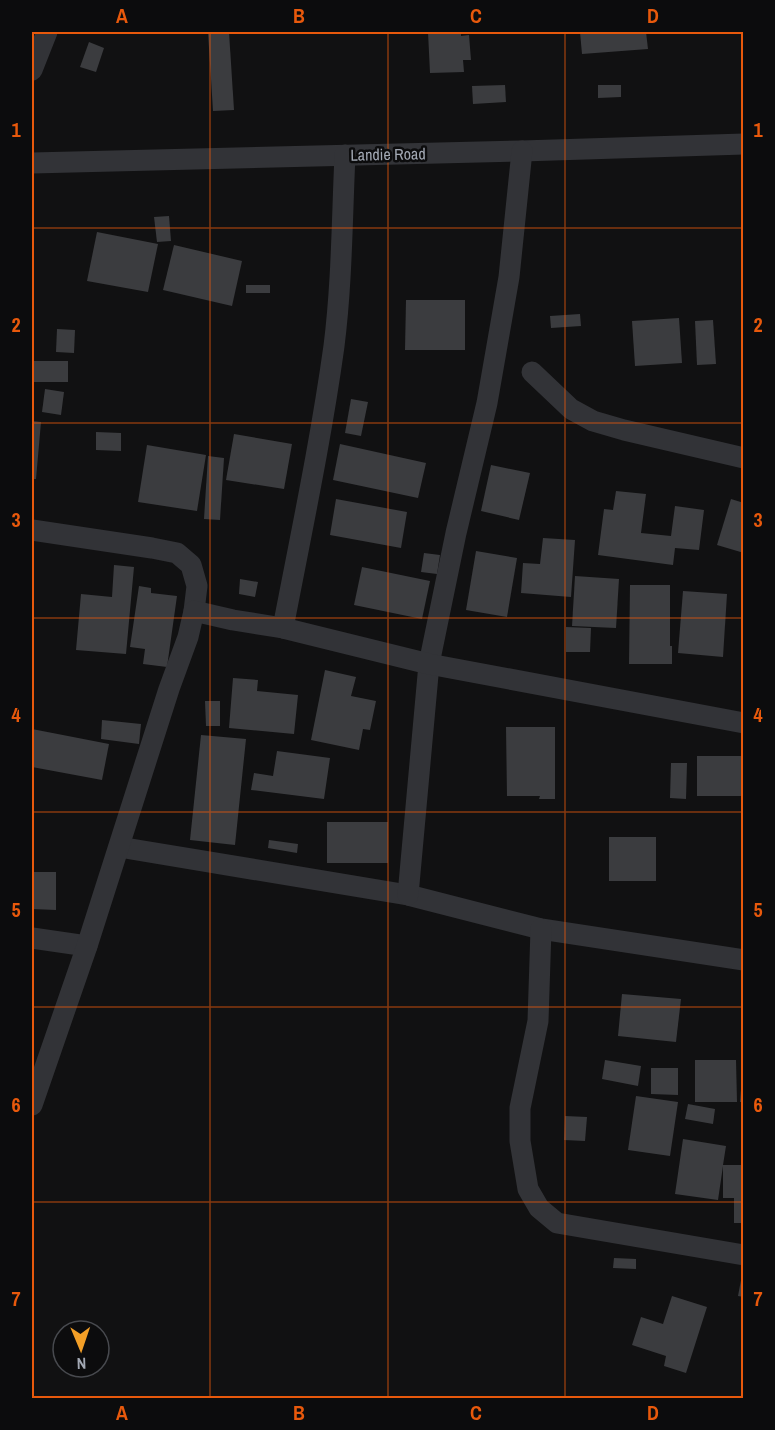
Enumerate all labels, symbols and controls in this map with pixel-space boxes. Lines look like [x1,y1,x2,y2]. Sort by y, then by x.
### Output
text: A [116,2,128,29]
text: B [293,2,305,29]
text: C [470,2,482,29]
text: D [647,2,659,29]
text: 1 [11,116,21,143]
text: 1 [753,116,763,143]
street label: Landie Road [350,142,426,166]
text: 2 [11,311,21,338]
text: 2 [753,311,763,338]
text: 3 [11,506,21,533]
text: 3 [753,506,763,533]
text: 4 [11,701,21,728]
text: 4 [753,701,763,728]
text: 5 [11,896,21,923]
text: 5 [753,896,763,923]
text: 6 [11,1091,21,1118]
text: 6 [753,1091,763,1118]
text: 7 [11,1285,21,1312]
text: 7 [753,1285,763,1312]
north arrow [51,1319,111,1379]
text: N [76,1353,87,1375]
text: A [116,1399,128,1426]
text: B [293,1399,305,1426]
text: C [470,1399,482,1426]
text: D [647,1399,659,1426]

